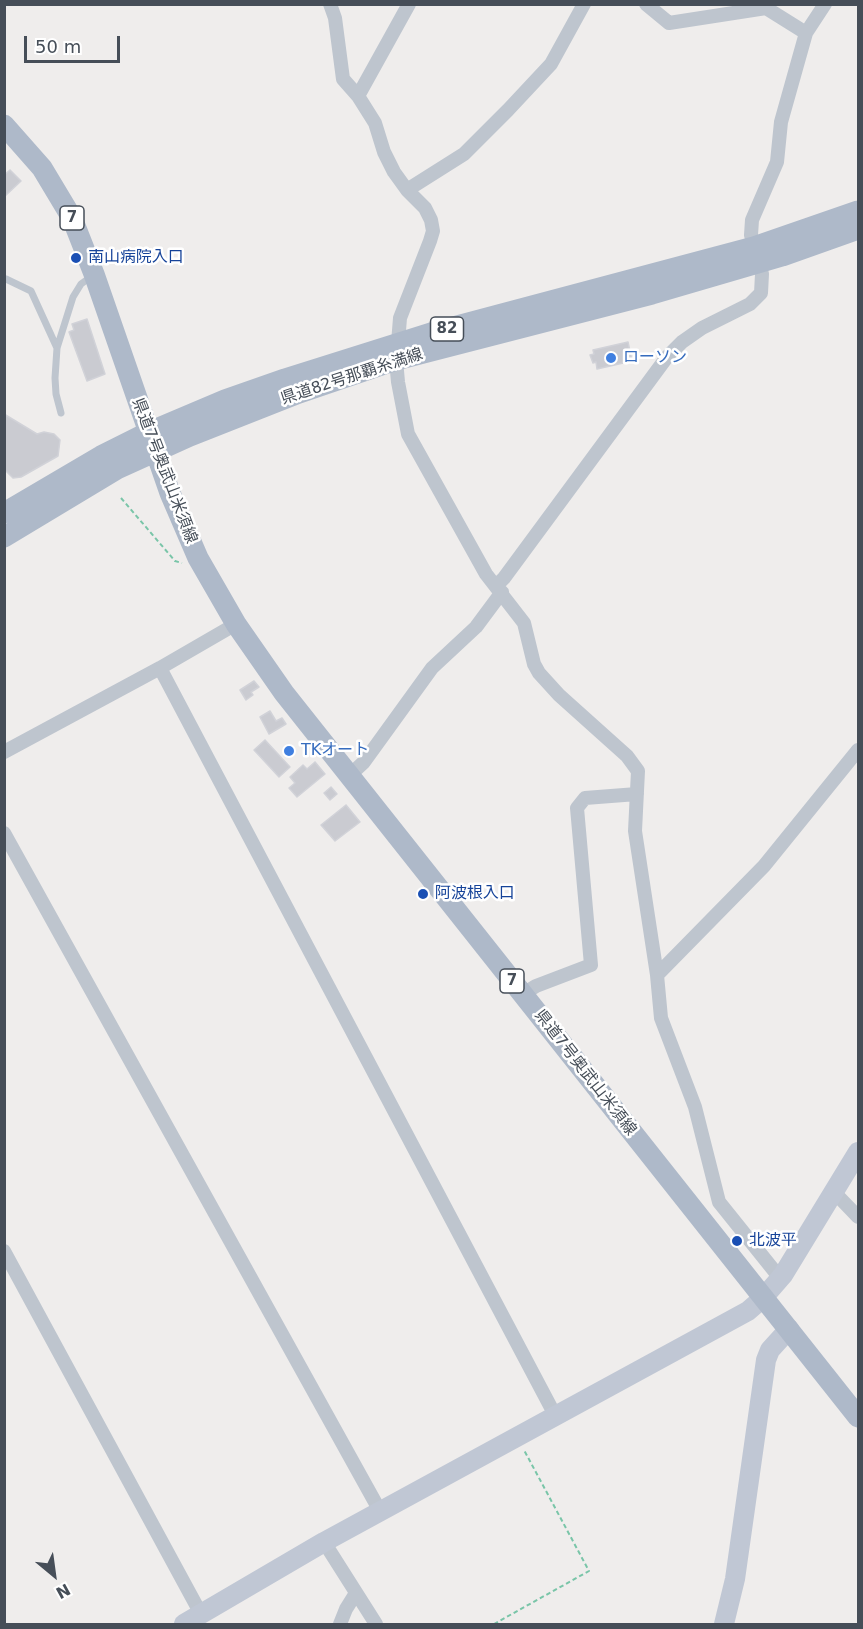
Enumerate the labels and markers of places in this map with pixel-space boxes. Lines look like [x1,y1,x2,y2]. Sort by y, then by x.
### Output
place label: 南山病院入口 [88,248,184,268]
marker: 南山病院入口 [69,251,83,265]
place label: ローソン [623,348,687,368]
marker: ローソン [604,351,618,365]
place label: TKオート [301,741,369,761]
marker: TKオート [282,744,296,758]
place label: 阿波根入口 [435,884,515,904]
marker: 阿波根入口 [416,887,430,901]
place label: 北波平 [749,1231,797,1251]
marker: 北波平 [730,1234,744,1248]

